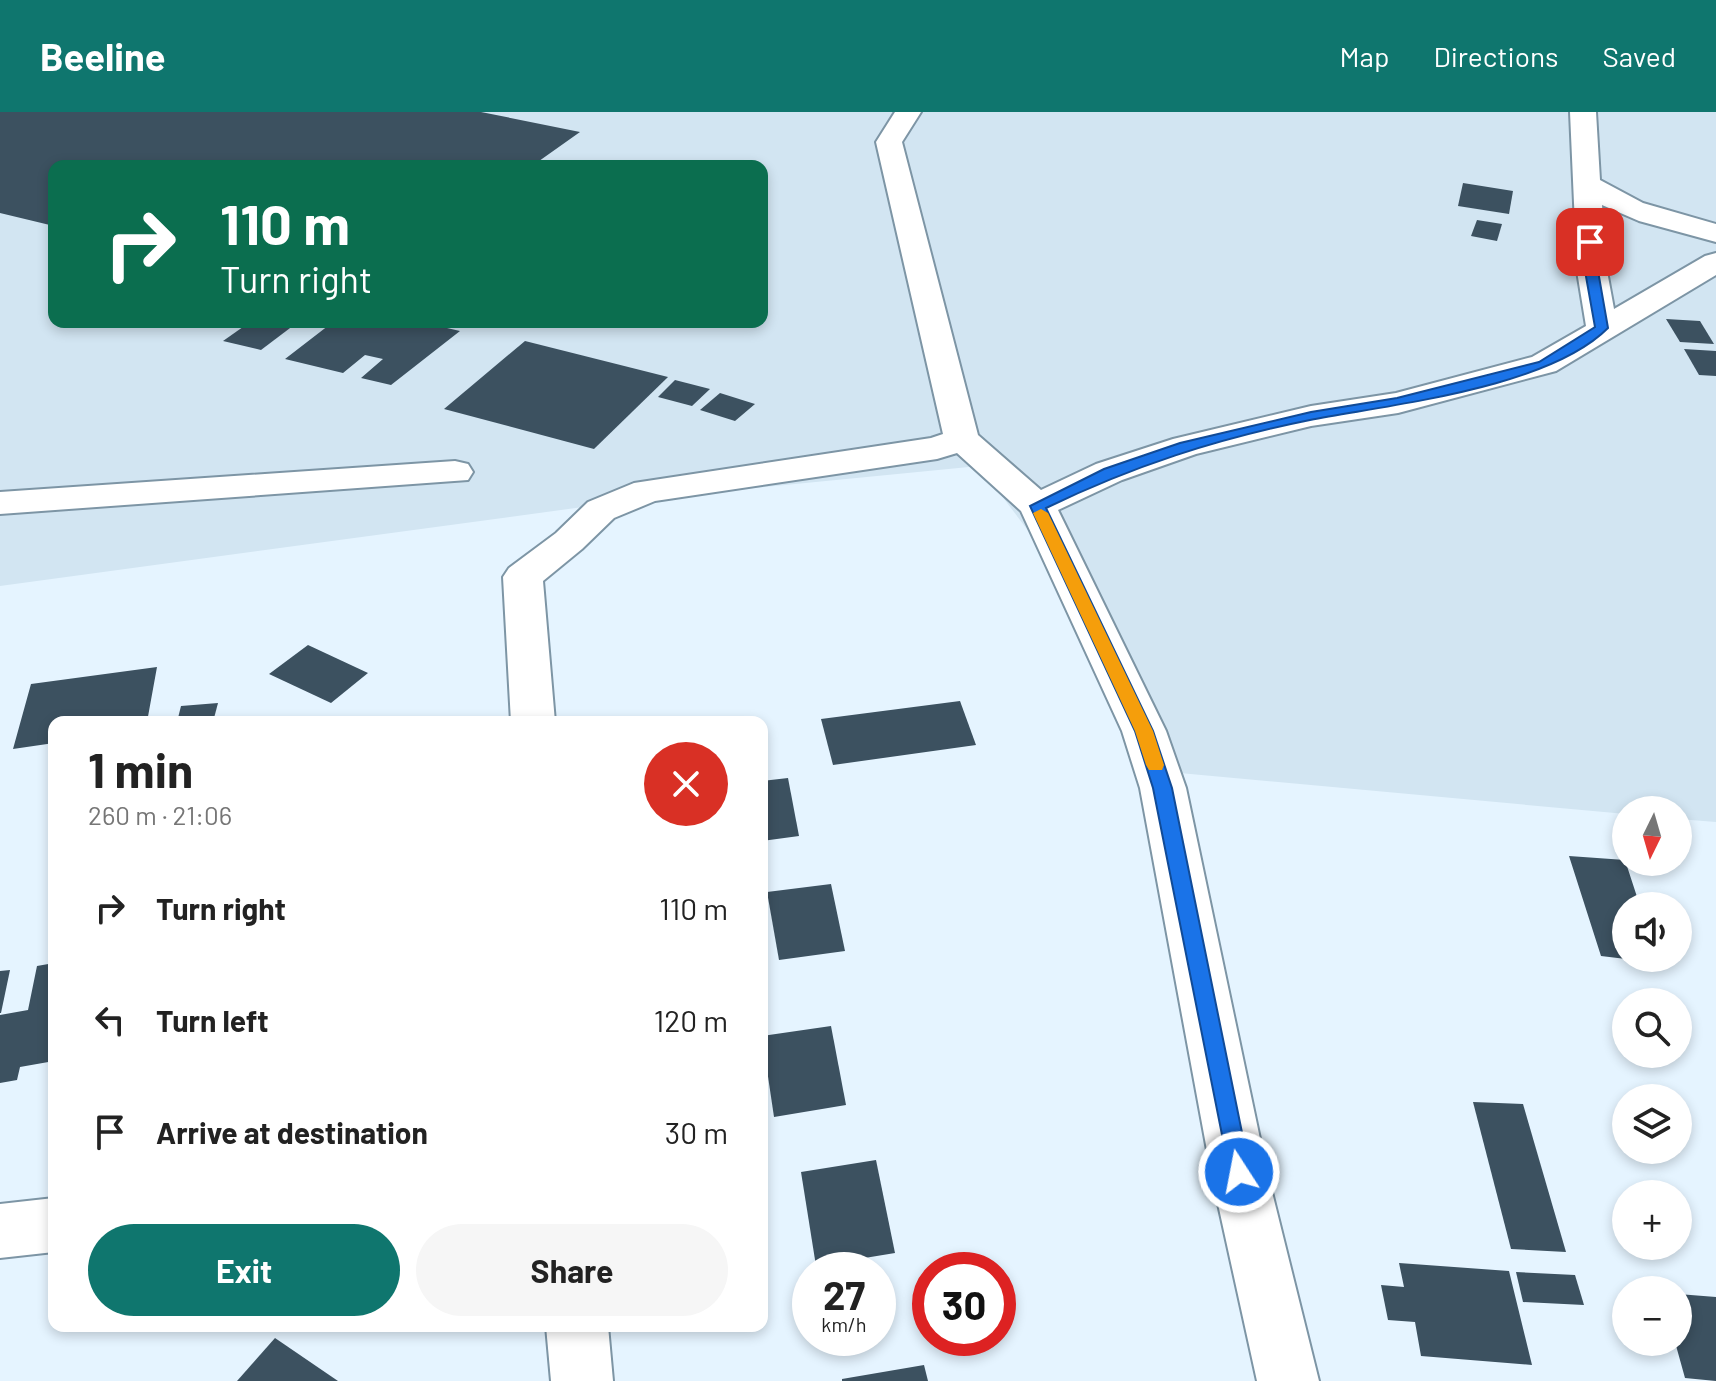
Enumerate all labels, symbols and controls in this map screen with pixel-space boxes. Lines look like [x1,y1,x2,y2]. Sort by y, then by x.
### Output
text: Beeline [40,33,165,79]
text: Map [1340,39,1389,73]
text: Directions [1433,39,1559,73]
text: Saved [1603,39,1676,73]
text: 110 m [220,189,350,256]
icon: right [88,192,192,296]
pin [1556,208,1624,276]
icon: arrive [1568,220,1612,264]
text: Turn right [220,257,372,300]
text: 1 min [88,740,193,798]
button: close [644,742,728,826]
north arrow [1612,796,1692,876]
map controls [1612,796,1692,1356]
text: 260 m · 21:06 [88,799,232,830]
icon: right [88,886,132,930]
text: Turn right [156,890,286,926]
text: 110 m [659,890,728,926]
button: sound [1612,892,1692,972]
button: search [1612,988,1692,1068]
icon: left [88,998,132,1042]
text: Turn left [156,1002,269,1038]
text: 120 m [654,1002,728,1038]
button: layers [1612,1084,1692,1164]
icon: arrive [88,1110,132,1154]
text: Arrive at destination [156,1114,428,1150]
text: 30 m [665,1114,728,1150]
position arrow [1197,1130,1281,1214]
button: + [1612,1180,1692,1260]
button: Exit [88,1224,400,1316]
button: Share [416,1224,728,1316]
speed limit sign: 30 [912,1252,1016,1356]
text: 27 [823,1270,865,1318]
button: − [1612,1276,1692,1356]
text: km/h [821,1312,867,1336]

